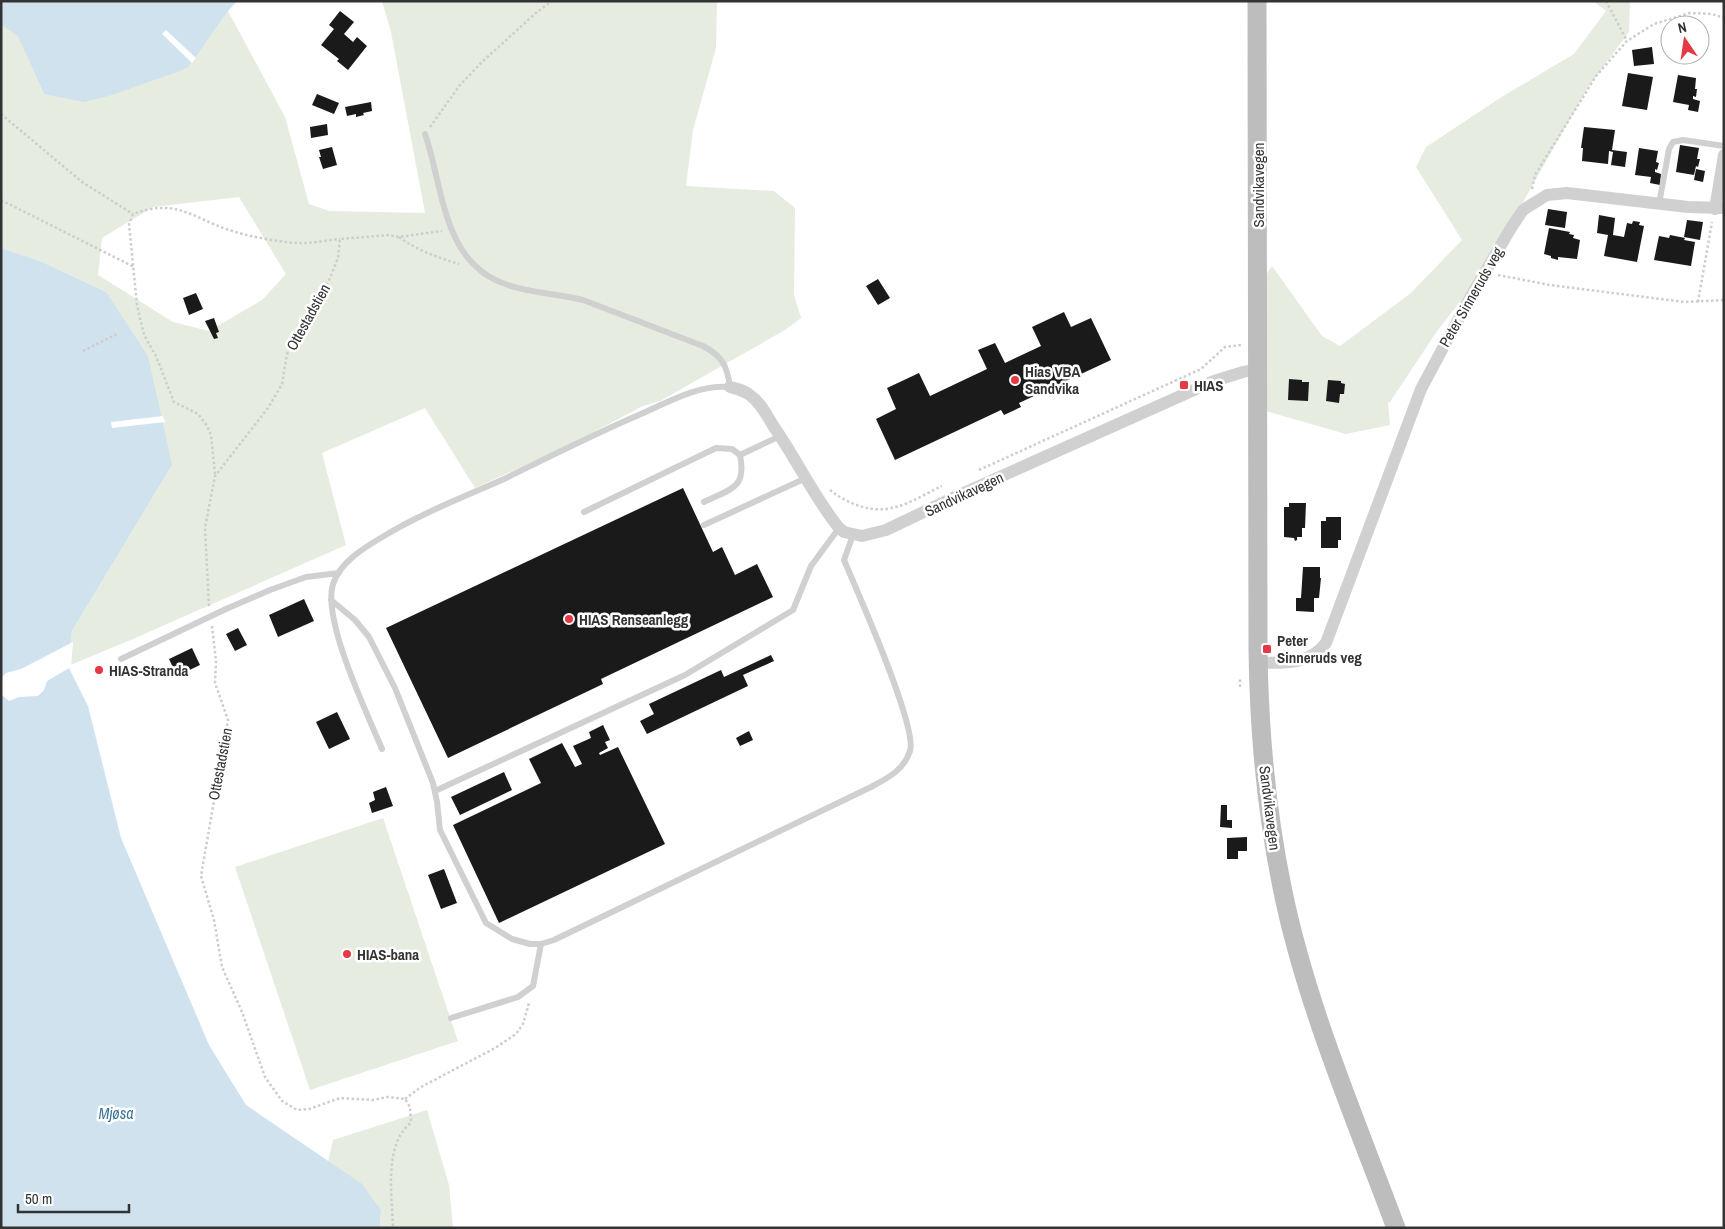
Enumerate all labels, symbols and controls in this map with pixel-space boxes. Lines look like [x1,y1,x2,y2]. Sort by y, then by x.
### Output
north arrow [1660,15,1710,65]
text: N [1676,18,1688,37]
street label: Sandvikavegen [1248,143,1269,227]
street label: Peter Sinneruds veg [1434,243,1508,351]
street label: Ottestadstien [281,280,335,354]
place label: Hias VBA Sandvika [1025,361,1080,399]
marker: Hias VBA Sandvika [1009,374,1021,386]
place label: HIAS [1194,375,1223,396]
marker: HIAS [1178,379,1190,391]
street label: Sandvikavegen [921,467,1007,521]
place label: HIAS Renseanlegg [579,609,689,630]
marker: HIAS Renseanlegg [563,613,575,625]
place label: Peter Sinneruds veg [1277,630,1362,668]
marker: Peter Sinneruds veg [1261,643,1273,655]
place label: HIAS-Stranda [109,660,188,681]
marker: HIAS-Stranda [93,664,105,676]
street label: Ottestadstien [203,726,237,802]
street label: Sandvikavegen [1254,765,1286,851]
place label: HIAS-bana [357,944,419,965]
marker: HIAS-bana [341,948,353,960]
water label: Mjøsa [99,1102,134,1124]
scale bar [18,1182,129,1214]
text: 50 m [25,1188,52,1209]

